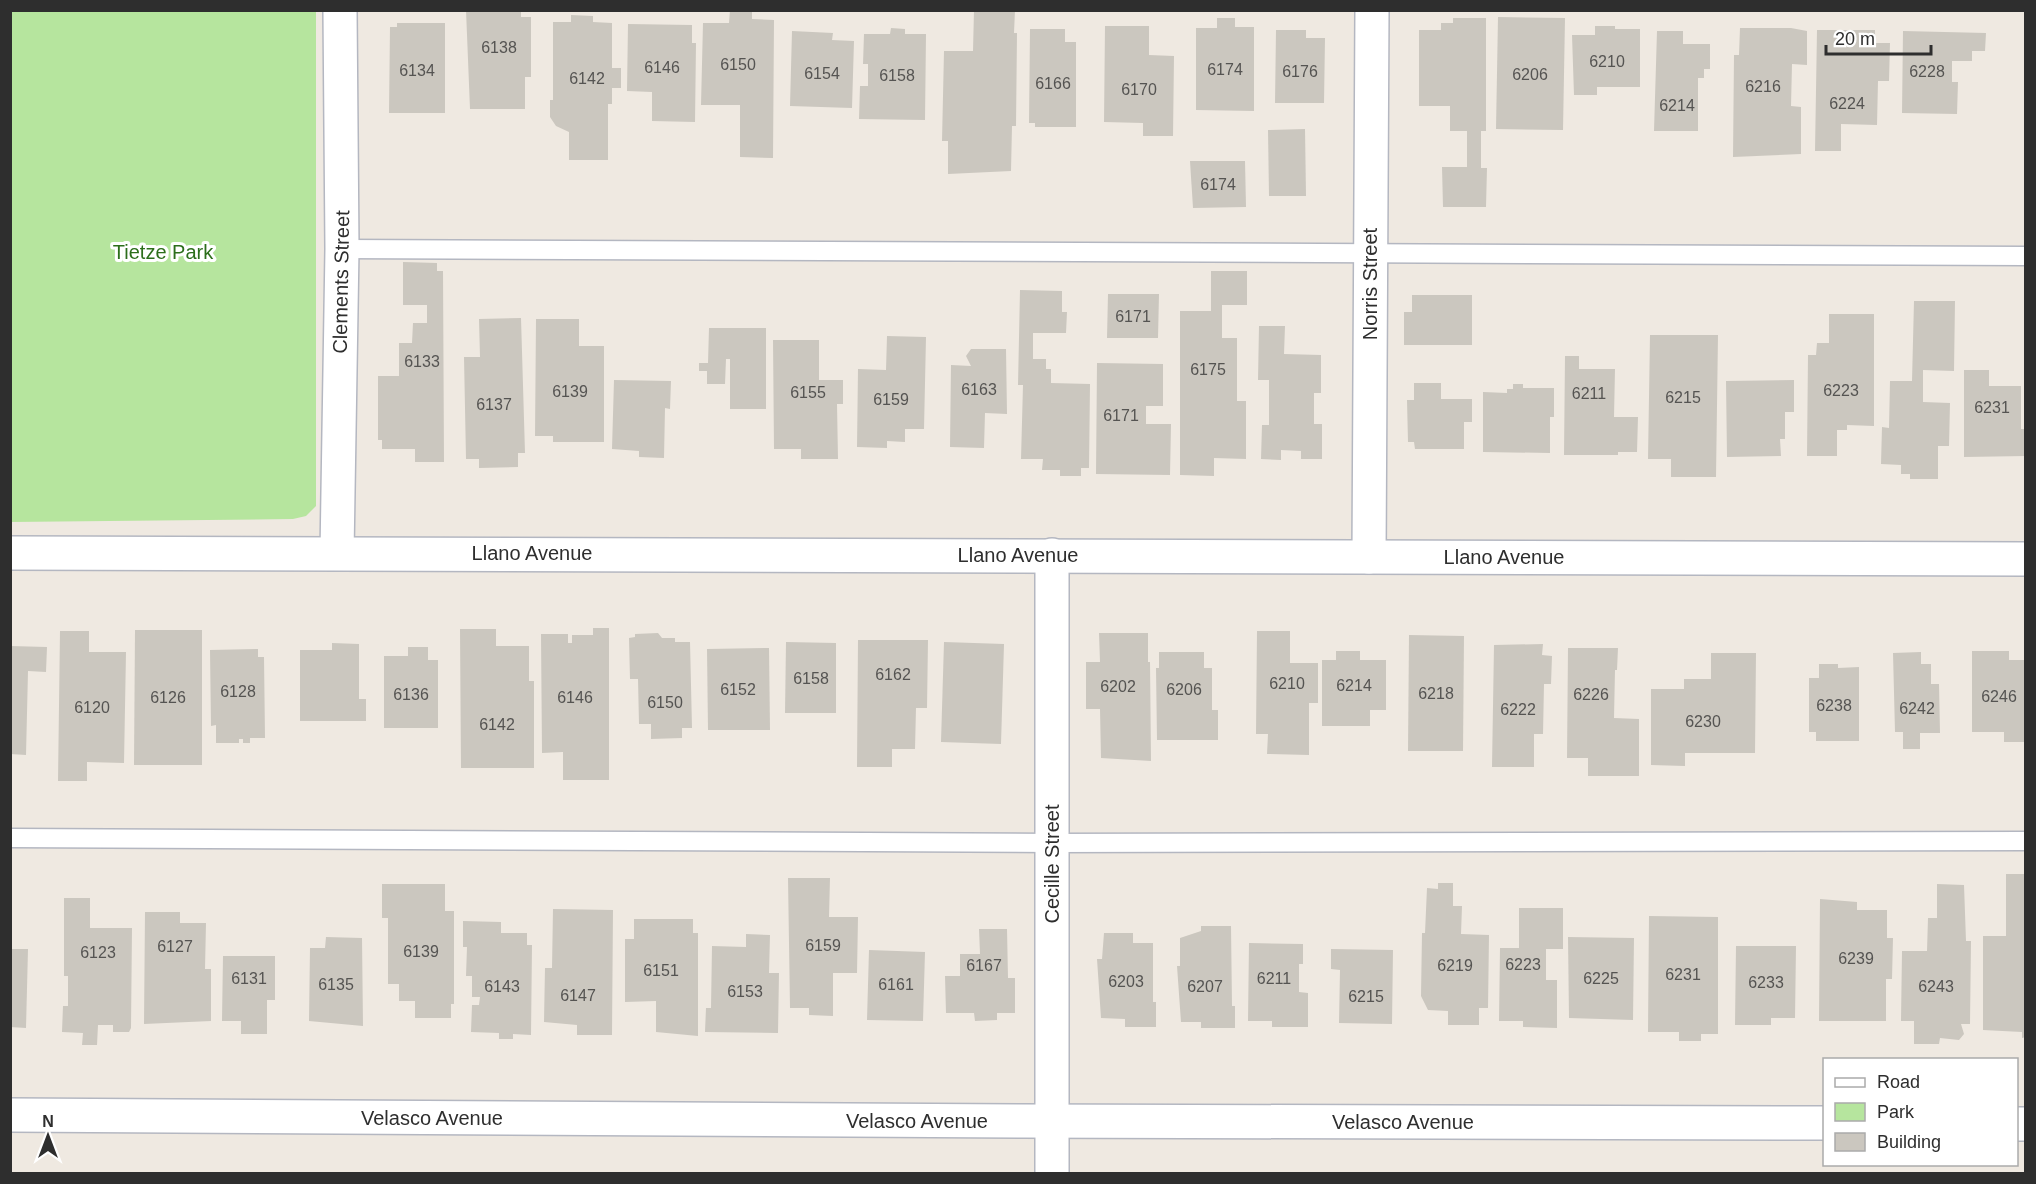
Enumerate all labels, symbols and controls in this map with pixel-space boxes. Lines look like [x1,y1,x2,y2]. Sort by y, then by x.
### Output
scale bar [1826,18,1931,56]
text: 20 m [1835,29,1875,49]
house number: 6138 [481,39,517,56]
house number: 6210 [1589,53,1625,70]
house number: 6150 [720,56,756,73]
house number: 6146 [644,59,680,76]
house number: 6174 [1207,61,1243,78]
house number: 6134 [399,62,435,79]
house number: 6176 [1282,63,1318,80]
house number: 6228 [1909,63,1945,80]
house number: 6154 [804,65,840,82]
house number: 6206 [1512,66,1548,83]
house number: 6158 [879,67,915,84]
house number: 6142 [569,70,605,87]
house number: 6166 [1035,75,1071,92]
house number: 6216 [1745,78,1781,95]
house number: 6170 [1121,81,1157,98]
house number: 6224 [1829,95,1865,112]
house number: 6214 [1659,97,1695,114]
house number: 6174 [1200,176,1236,193]
street label: Clements Street [329,210,353,354]
street label: Norris Street [1359,227,1381,340]
park label: Tietze Park [113,241,214,263]
house number: 6171 [1115,308,1151,325]
house number: 6133 [404,353,440,370]
house number: 6175 [1190,361,1226,378]
house number: 6163 [961,381,997,398]
house number: 6223 [1823,382,1859,399]
house number: 6139 [552,383,588,400]
house number: 6155 [790,384,826,401]
house number: 6211 [1572,385,1606,402]
house number: 6215 [1665,389,1701,406]
house number: 6159 [873,391,909,408]
house number: 6137 [476,396,512,413]
house number: 6231 [1974,399,2010,416]
house number: 6171 [1103,407,1139,424]
street label: Llano Avenue [472,542,592,564]
street label: Llano Avenue [958,544,1078,566]
street label: Llano Avenue [1444,546,1564,568]
house number: 6162 [875,666,911,683]
house number: 6158 [793,670,829,687]
house number: 6210 [1269,675,1305,692]
house number: 6214 [1336,677,1372,694]
house number: 6202 [1100,678,1136,695]
house number: 6152 [720,681,756,698]
house number: 6206 [1166,681,1202,698]
house number: 6128 [220,683,256,700]
house number: 6218 [1418,685,1454,702]
house number: 6136 [393,686,429,703]
house number: 6226 [1573,686,1609,703]
house number: 6246 [1981,688,2017,705]
house number: 6126 [150,689,186,706]
house number: 6146 [557,689,593,706]
house number: 6150 [647,694,683,711]
house number: 6238 [1816,697,1852,714]
house number: 6120 [74,699,110,716]
house number: 6242 [1899,700,1935,717]
house number: 6222 [1500,701,1536,718]
house number: 6230 [1685,713,1721,730]
house number: 6142 [479,716,515,733]
street label: Cecille Street [1041,804,1063,923]
house number: 6159 [805,937,841,954]
house number: 6127 [157,938,193,955]
house number: 6139 [403,943,439,960]
house number: 6123 [80,944,116,961]
house number: 6239 [1838,950,1874,967]
house number: 6223 [1505,956,1541,973]
house number: 6167 [966,957,1002,974]
house number: 6219 [1437,957,1473,974]
house number: 6151 [643,962,679,979]
house number: 6231 [1665,966,1701,983]
house number: 6131 [231,970,267,987]
house number: 6211 [1257,970,1291,987]
house number: 6225 [1583,970,1619,987]
house number: 6203 [1108,973,1144,990]
house number: 6233 [1748,974,1784,991]
house number: 6135 [318,976,354,993]
house number: 6161 [878,976,914,993]
house number: 6143 [484,978,520,995]
house number: 6207 [1187,978,1223,995]
house number: 6243 [1918,978,1954,995]
house number: 6153 [727,983,763,1000]
house number: 6147 [560,987,596,1004]
house number: 6215 [1348,988,1384,1005]
legend [1823,1058,2018,1166]
text: Road [1877,1072,1920,1092]
text: Park [1877,1102,1915,1122]
north arrow [18,1106,78,1166]
street label: Velasco Avenue [361,1107,503,1129]
street label: Velasco Avenue [846,1110,988,1132]
street label: Velasco Avenue [1332,1111,1474,1133]
text: N [42,1113,54,1130]
text: Building [1877,1132,1941,1152]

